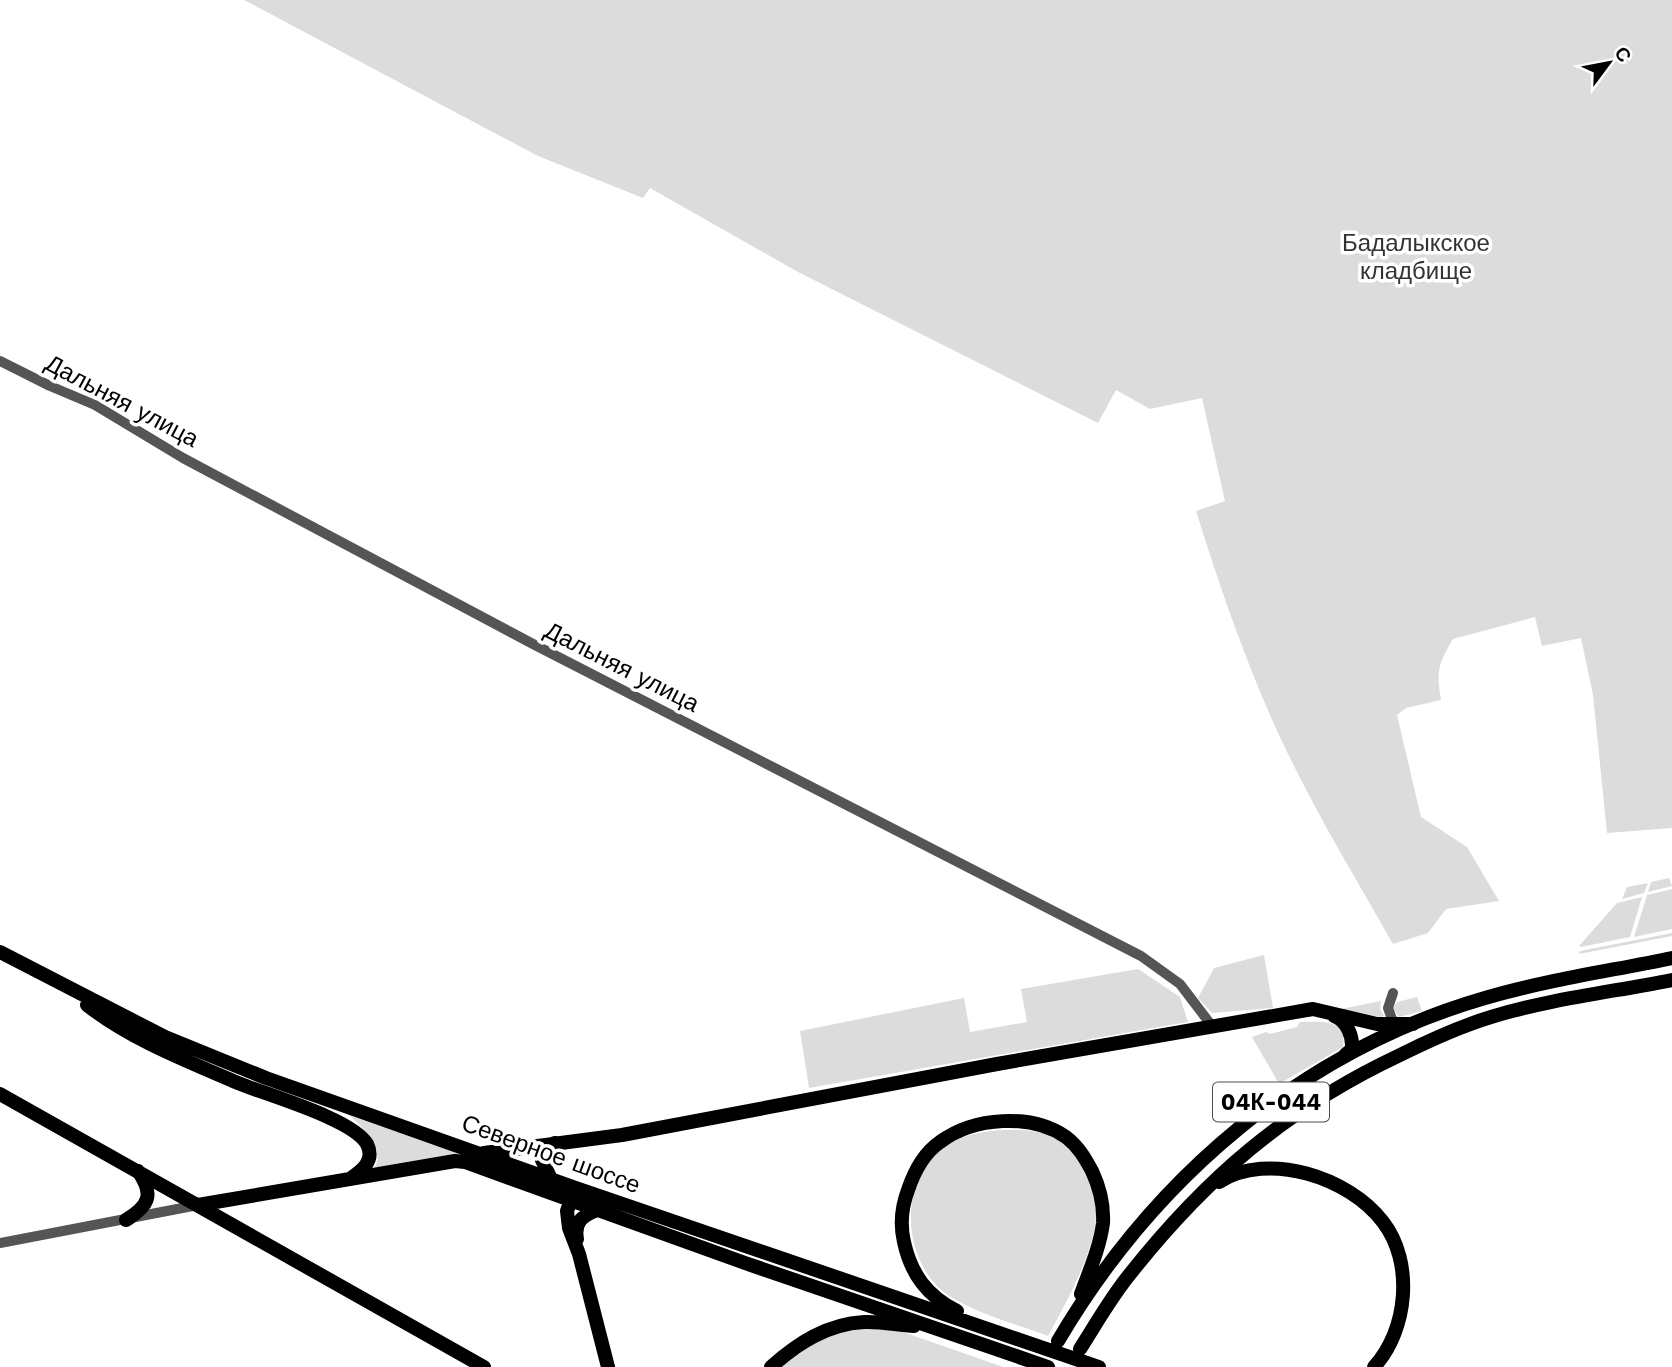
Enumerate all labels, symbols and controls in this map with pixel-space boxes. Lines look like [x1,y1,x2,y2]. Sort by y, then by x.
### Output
north arrow [1574,28,1644,98]
text: С [1610,42,1637,66]
park label: Бадалыкское кладбище [1342,229,1490,285]
street label: Дальняя улица [41,349,204,453]
street label: Дальняя улица [540,616,704,718]
road number: 04К-044 [1213,1082,1329,1121]
street label: Северное шоссе [458,1109,644,1199]

